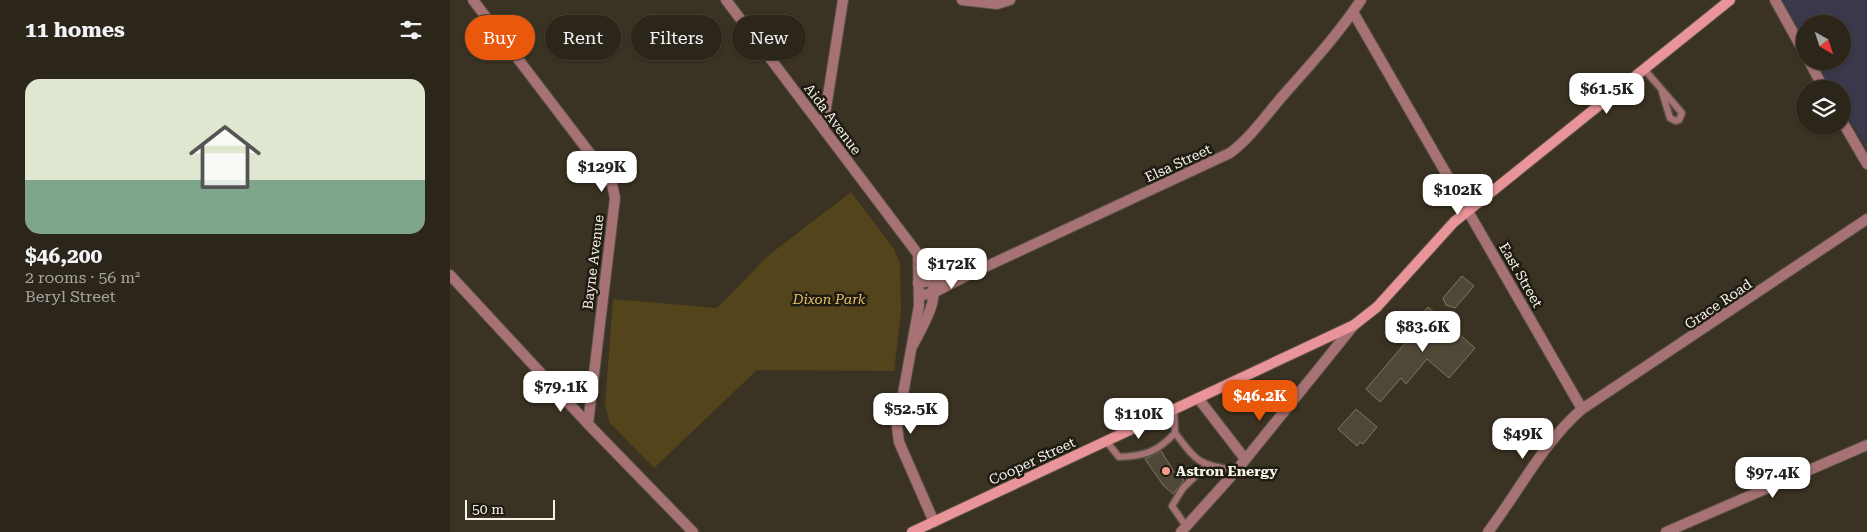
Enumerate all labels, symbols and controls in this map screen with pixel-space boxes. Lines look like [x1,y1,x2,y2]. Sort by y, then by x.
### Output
chip: Buy [465,15,535,60]
chip: Rent [545,15,621,60]
chip: Filters [631,15,722,60]
chip: New [732,15,806,60]
north arrow [1796,15,1851,70]
map controls [1796,15,1851,135]
icon: filters [397,16,425,44]
text: 11 homes [25,18,125,42]
pin: $61.5K [1566,72,1648,115]
text: $61.5K [1580,79,1634,98]
street label: Aida Avenue [801,80,865,158]
button: layers [1796,80,1851,135]
icon: home [180,112,270,202]
street label: Elsa Street [1142,141,1214,185]
pin: $129K [567,150,637,193]
text: $129K [578,157,626,176]
pin: $102K [1423,174,1493,216]
text: $102K [1434,180,1482,199]
street label: Bayne Avenue [579,213,607,310]
street label: East Street [1496,240,1546,310]
text: $46,200 [25,244,102,268]
pin: $172K [917,248,987,290]
text: $172K [928,254,976,273]
text: 2 rooms · 56 m² [25,268,140,287]
street label: Grace Road [1681,276,1755,332]
text: Beryl Street [25,287,116,306]
park label: Dixon Park [792,291,866,307]
pin: $83.6K [1382,310,1464,353]
text: $83.6K [1396,317,1450,336]
pin: $79.1K [520,370,602,413]
text: $79.1K [534,377,588,396]
pin: $46.2K [1219,380,1301,422]
text: $46.2K [1233,386,1287,405]
pin: $52.5K [870,392,952,435]
pin: $110K [1104,398,1174,440]
text: $52.5K [884,399,938,418]
text: $110K [1115,404,1163,423]
pin: $49K [1493,418,1553,460]
text: $49K [1503,424,1543,443]
street label: Cooper Street [986,434,1078,488]
pin: $97.4K [1732,456,1814,499]
place label: Astron Energy [1176,463,1278,479]
text: $97.4K [1746,463,1800,482]
marker: Astron Energy [1160,465,1172,477]
scale bar [465,497,555,520]
text: 50 m [472,501,504,517]

